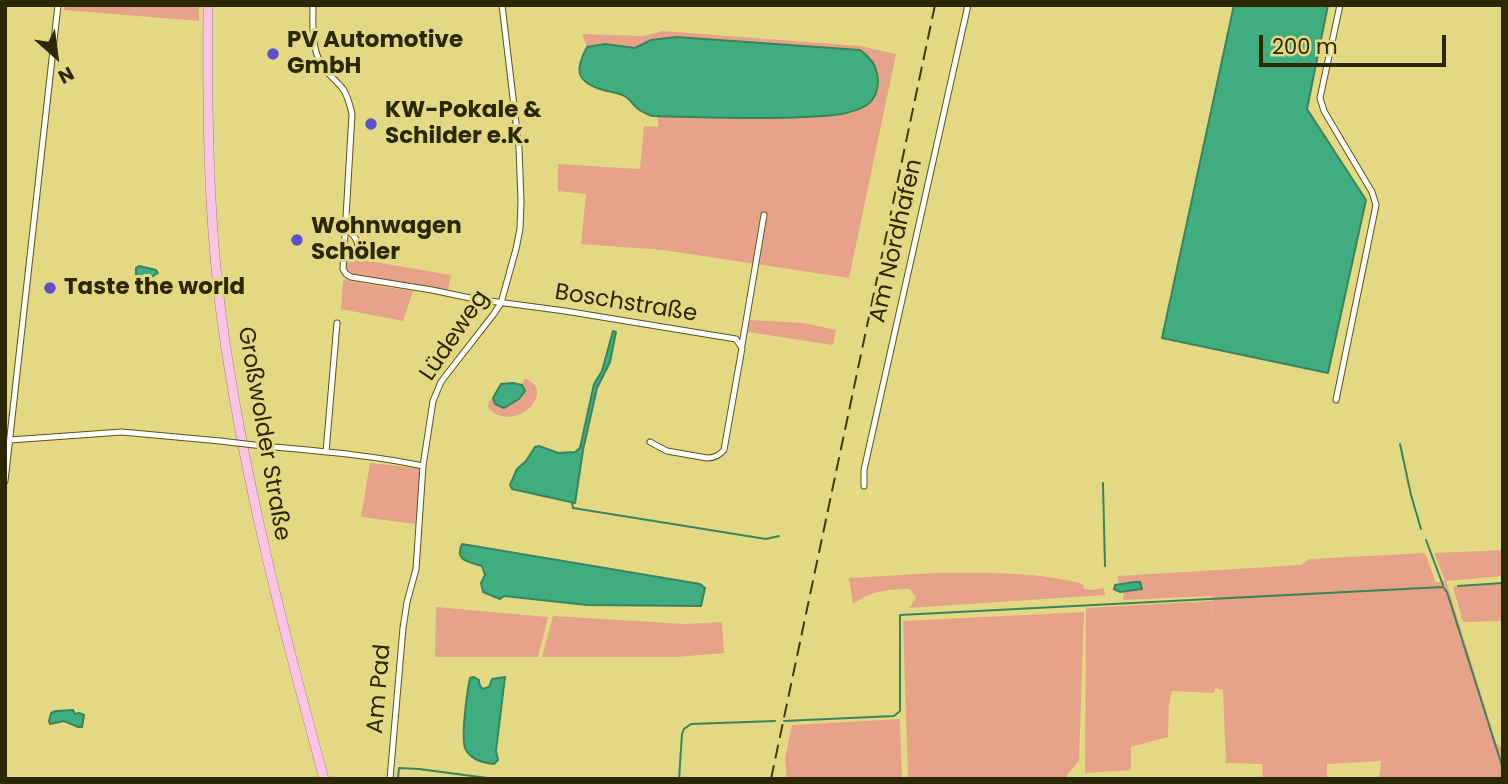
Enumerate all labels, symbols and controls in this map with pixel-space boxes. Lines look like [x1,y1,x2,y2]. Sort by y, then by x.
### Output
north arrow [21,21,91,91]
scale bar [1263,21,1450,65]
place label: PV Automotive GmbH [287,27,463,81]
text: 200 m [1272,32,1338,61]
marker: PV Automotive GmbH [265,46,281,62]
text: N [53,60,79,90]
place label: KW-Pokale & Schilder e.K. [385,97,542,151]
marker: KW-Pokale & Schilder e.K. [363,116,379,132]
street label: Am Nordhafen [865,156,929,326]
place label: Wohnwagen Schöler [311,213,462,267]
marker: Wohnwagen Schöler [289,232,305,248]
place label: Taste the world [64,274,245,302]
street label: Boschstraße [553,279,699,329]
marker: Taste the world [42,280,58,296]
street label: Lüdeweg [415,286,495,386]
street label: Großwolder Straße [231,325,295,543]
street label: Am Pad [362,643,398,735]

